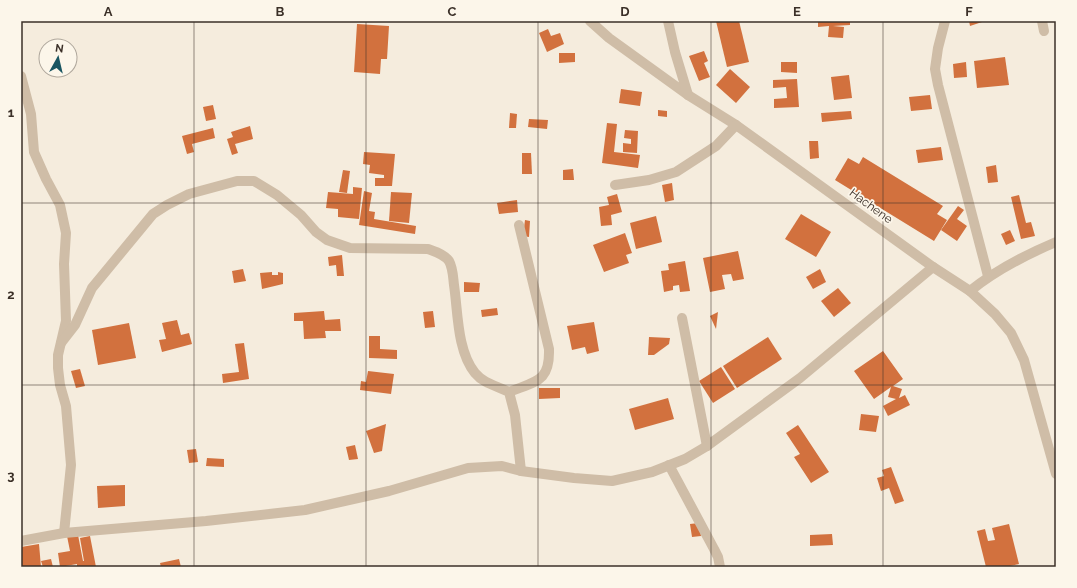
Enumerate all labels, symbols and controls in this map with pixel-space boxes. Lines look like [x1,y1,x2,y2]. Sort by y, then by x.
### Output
text: A [104,4,113,19]
text: B [276,4,285,19]
text: C [448,4,457,19]
text: D [620,4,630,19]
text: E [793,4,801,19]
text: F [965,4,973,19]
north arrow [38,38,78,78]
text: N [54,42,64,56]
text: 1 [8,105,15,120]
street label: Hachene [847,186,895,226]
text: 2 [7,287,15,302]
text: 3 [7,468,15,483]

